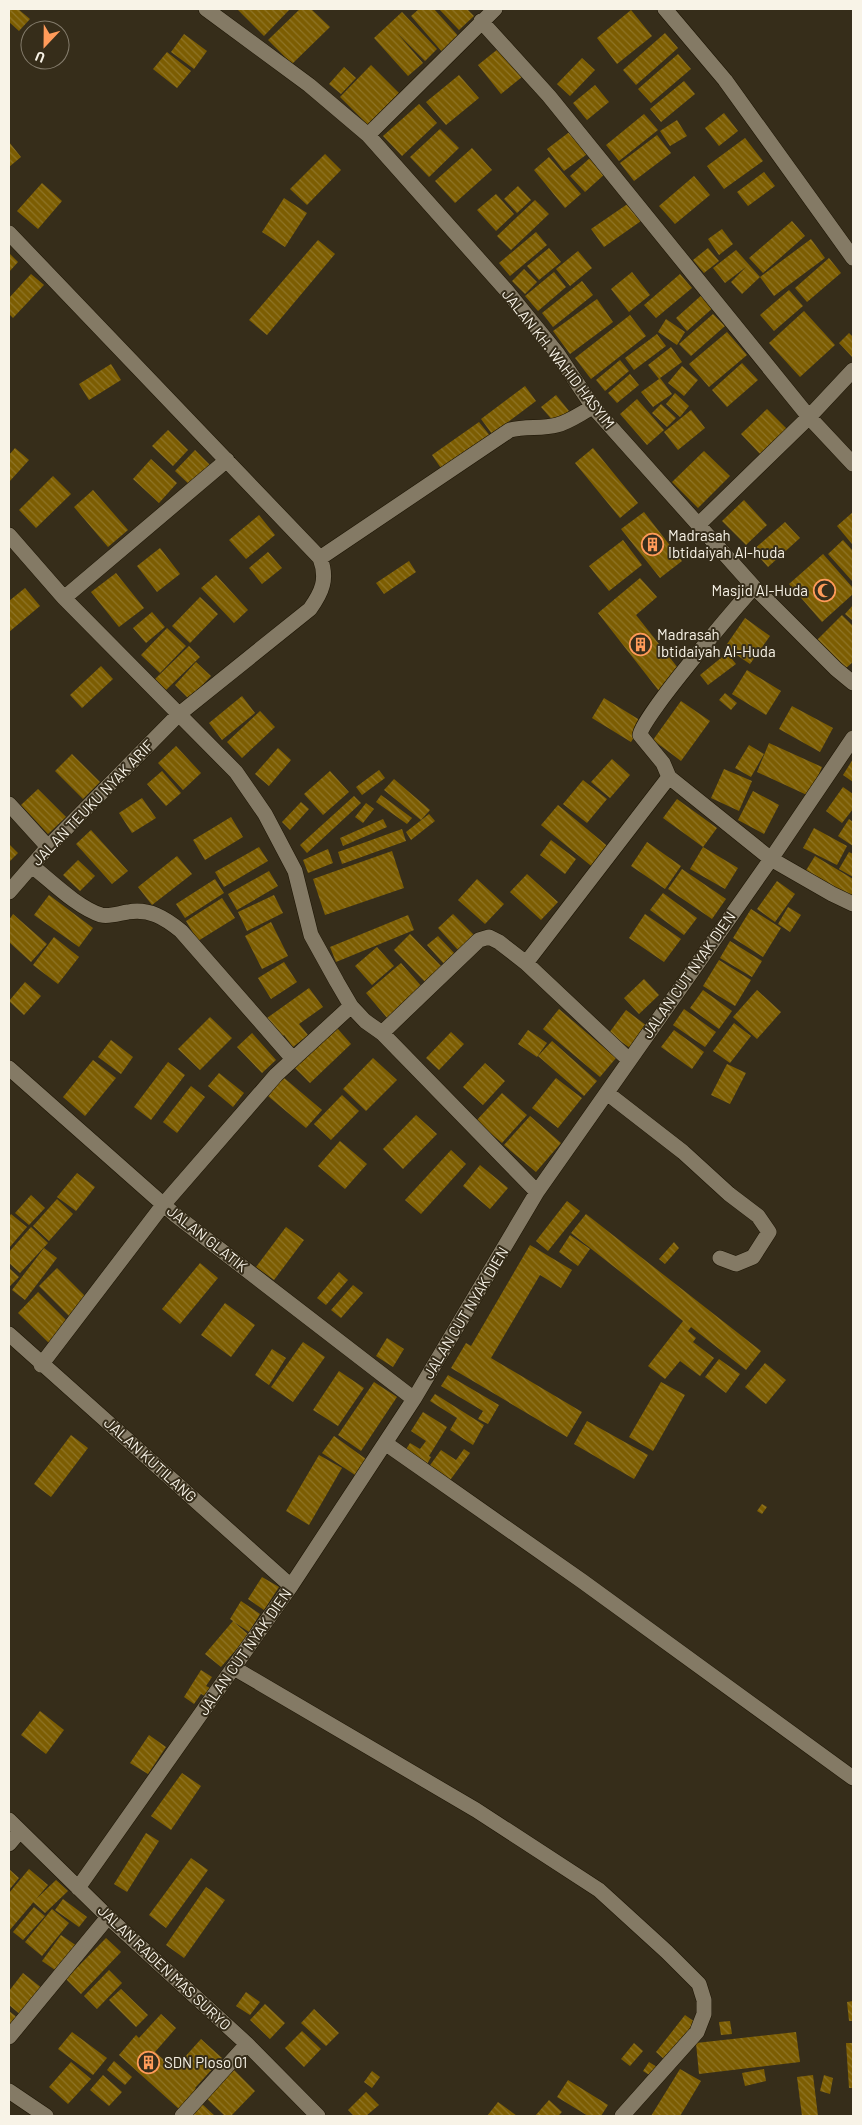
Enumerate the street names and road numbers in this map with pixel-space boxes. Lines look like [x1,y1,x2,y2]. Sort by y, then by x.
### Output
street label: JALAN KH. WAHID HASYIM [499,285,619,432]
street label: JALAN TEUKU NYAK ARIF [28,735,157,869]
street label: JALAN CUT NYAK DIEN [638,908,739,1041]
street label: JALAN GLATIK [164,1201,251,1275]
street label: JALAN CUT NYAK DIEN [419,1243,512,1382]
street label: JALAN KUTILANG [101,1413,201,1505]
street label: JALAN CUT NYAK DIEN [194,1585,295,1718]
street label: JALAN RADEN MAS SURYO [94,1901,235,2034]

